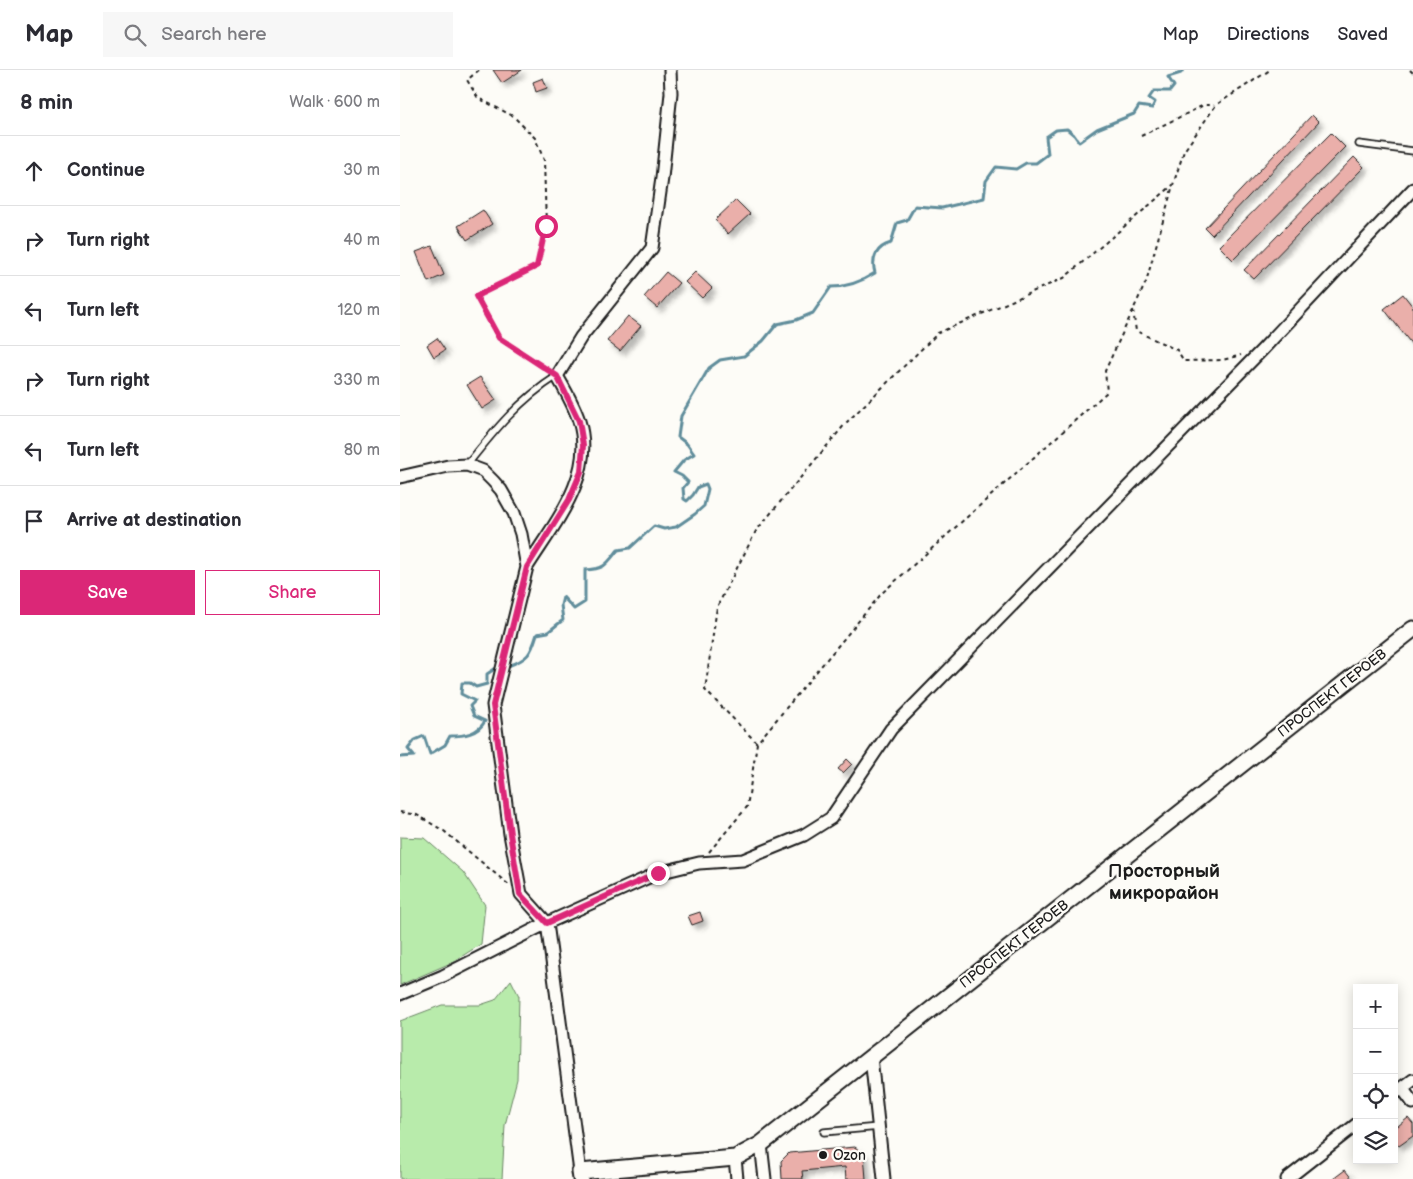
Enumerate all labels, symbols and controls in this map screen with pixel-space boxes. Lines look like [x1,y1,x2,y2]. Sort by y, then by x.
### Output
search box [103,12,453,57]
text: Map [25,20,73,49]
icon: search [121,21,149,49]
text: Search here [161,23,267,46]
text: Map [1163,24,1199,45]
text: Directions [1227,24,1309,45]
text: Saved [1337,24,1388,45]
text: 8 min [20,90,73,115]
text: Walk · 600 m [289,93,380,112]
icon: ahead [20,157,48,185]
text: Continue [67,159,145,182]
text: 30 m [343,161,380,180]
route start [535,215,558,238]
icon: right [20,227,48,255]
text: Turn right [67,229,150,252]
text: 40 m [343,231,380,250]
icon: left [20,297,48,325]
text: Turn left [67,299,139,322]
text: 120 m [337,301,380,320]
icon: right [20,367,48,395]
text: Turn right [67,369,150,392]
text: 330 m [333,371,380,390]
icon: left [20,437,48,465]
text: Turn left [67,439,139,462]
text: 80 m [344,441,380,460]
icon: arrive [20,507,48,535]
text: Arrive at destination [67,509,242,532]
button: Save [20,570,195,615]
button: Share [205,570,380,615]
street label: ПРОСПЕКТ ГЕРОЕВ [1274,645,1390,741]
district label: Просторный микрорайон [1108,860,1220,905]
route end [647,862,670,885]
street label: ПРОСПЕКТ ГЕРОЕВ [956,896,1072,992]
map controls [1353,984,1398,1164]
button: + [1353,984,1398,1029]
button: − [1353,1029,1398,1074]
button: locate [1353,1074,1398,1119]
button: layers [1353,1119,1398,1164]
place label: Ozon [833,1147,866,1164]
marker: Ozon [817,1149,829,1161]

